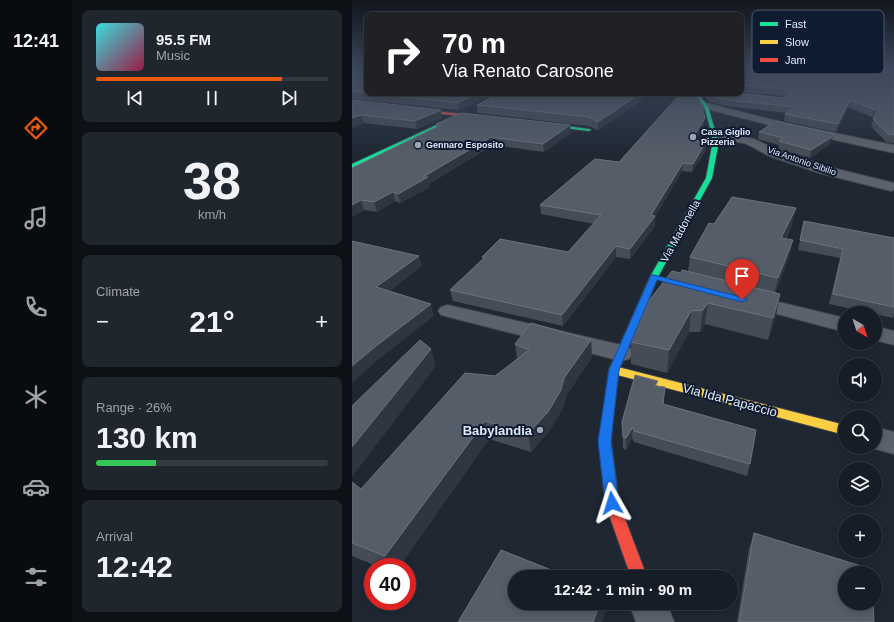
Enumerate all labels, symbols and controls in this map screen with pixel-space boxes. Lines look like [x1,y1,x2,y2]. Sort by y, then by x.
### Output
legend [752,10,884,74]
text: Fast [785,18,806,30]
icon: right [376,28,428,80]
text: 70 m [442,28,506,59]
text: 12:41 [13,31,59,51]
text: 95.5 FM [156,31,211,48]
text: Slow [785,36,809,48]
text: Music [156,48,190,63]
text: Jam [785,54,806,66]
text: Via Renato Carosone [442,61,614,81]
icon: previous [124,87,146,109]
icon: pause [201,87,223,109]
icon: next [278,87,300,109]
icon: directions [22,114,50,142]
place label: Casa Giglio Pizzeria [701,127,751,147]
marker: Casa Giglio Pizzeria [688,132,698,142]
marker: Gennaro Esposito [413,140,423,150]
place label: Gennaro Esposito [426,140,504,150]
street label: Via Antonio Sibilio [766,145,838,177]
text: 38 [183,152,241,210]
street label: Via Madonella [658,197,703,264]
icon: music [22,204,50,232]
text: km/h [198,207,226,222]
pin [725,259,759,300]
icon: arrive [731,265,753,287]
text: Climate [96,284,140,299]
icon: phone [22,293,50,321]
text: 21° [189,305,235,338]
north arrow [838,306,882,350]
map controls [838,306,882,610]
text: − [96,309,109,334]
text: + [315,309,328,334]
button: sound [838,358,882,402]
street label: Via Ida Papaccio [681,380,779,420]
icon: climate [22,383,50,411]
text: Range · 26% [96,400,172,415]
button: search [838,410,882,454]
text: 130 km [96,421,198,454]
place label: Babylandia [463,423,533,438]
marker: Babylandia [535,425,545,435]
button: layers [838,462,882,506]
icon: car [22,473,50,501]
position arrow [591,482,633,524]
button: + [838,514,882,558]
text: Arrival [96,529,133,544]
text: 12:42 [96,550,173,583]
speed limit sign: 40 [364,558,416,610]
icon: filters [22,563,50,591]
button: − [838,566,882,610]
text: 12:42 · 1 min · 90 m [554,581,692,598]

